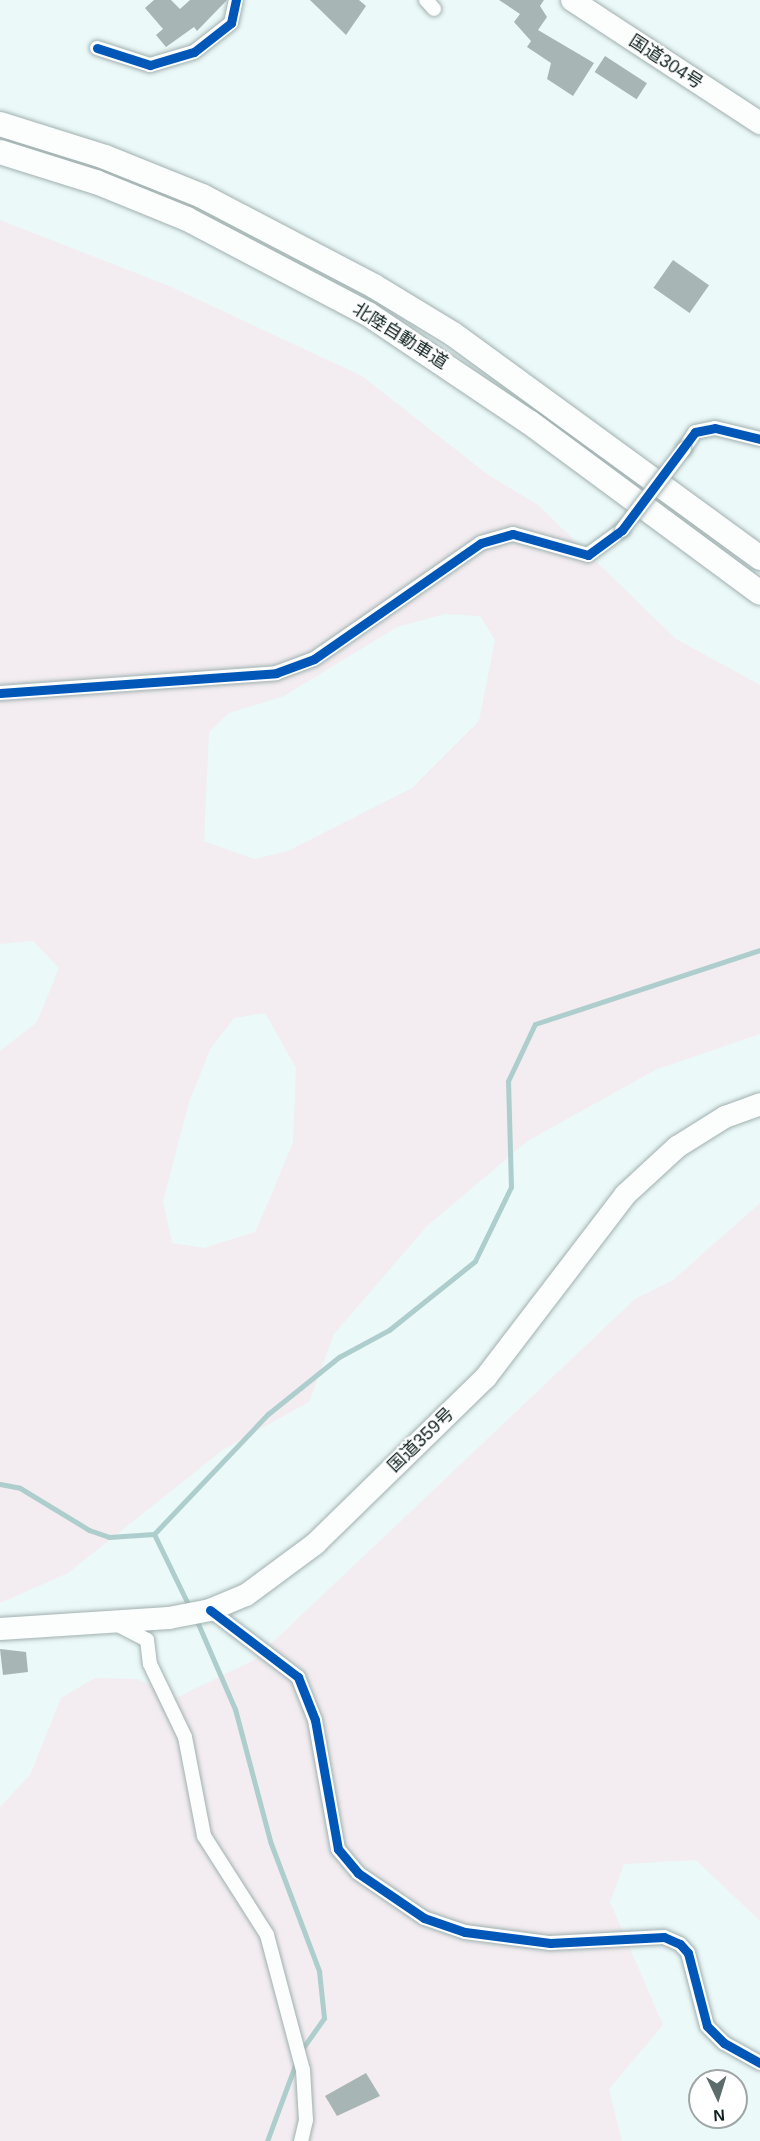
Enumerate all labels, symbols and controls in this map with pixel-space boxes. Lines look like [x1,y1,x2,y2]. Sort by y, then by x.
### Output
street label: 国道304号 [625,30,707,94]
street label: 北陸自動車道 [348,298,452,374]
street label: 国道359号 [383,1403,459,1477]
north arrow [688,2069,748,2129]
text: N [713,2107,726,2124]

